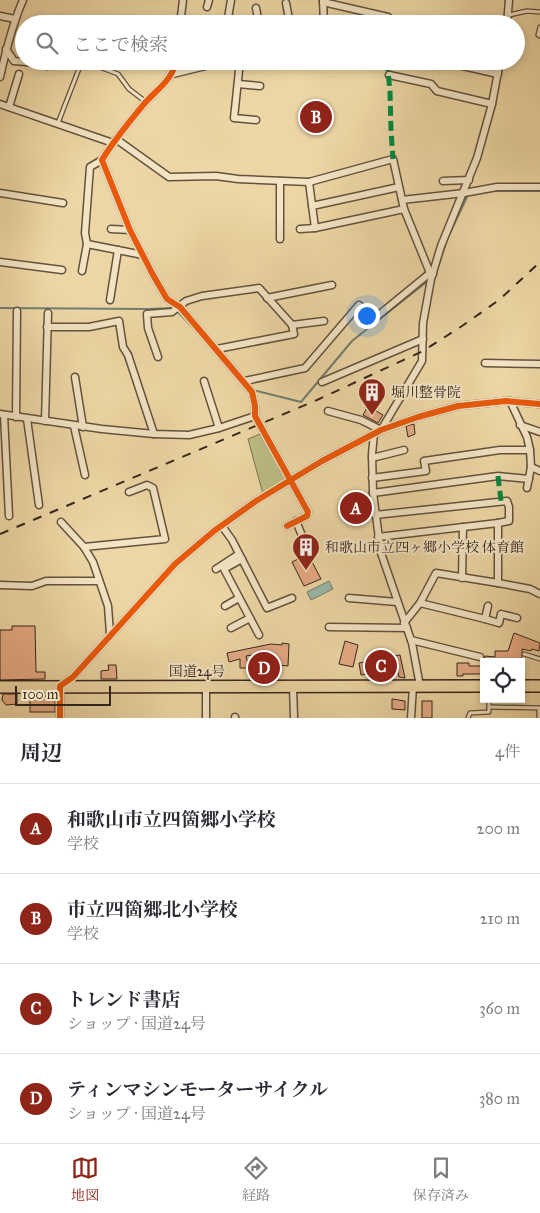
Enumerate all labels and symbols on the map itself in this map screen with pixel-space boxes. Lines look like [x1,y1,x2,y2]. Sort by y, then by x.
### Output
pin: B [300,98,332,136]
your location [354,303,380,329]
building icon: 堀川整骨院 [357,377,387,416]
place label: 堀川整骨院 [391,384,461,401]
pin: A [340,489,372,527]
building icon: 和歌山市立四ヶ郷小学校 体育館 [291,532,321,571]
place label: 和歌山市立四ヶ郷小学校 体育館 [325,539,524,556]
pin: C [365,647,397,685]
pin: D [248,649,280,687]
street label: 国道24号 [169,663,225,680]
scale bar [15,683,111,706]

